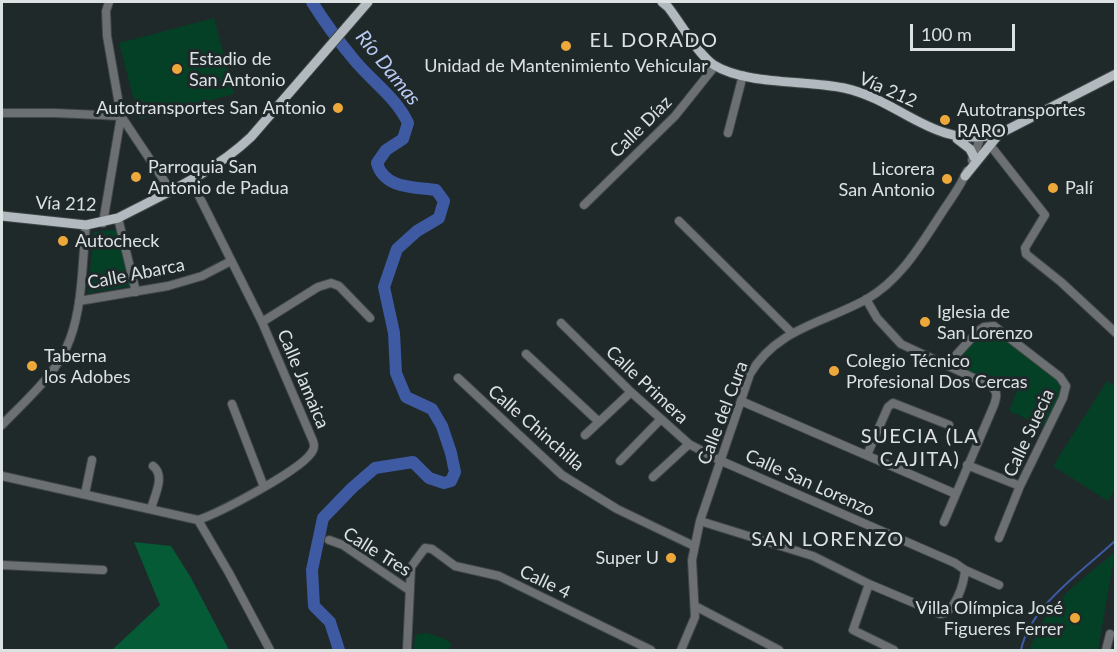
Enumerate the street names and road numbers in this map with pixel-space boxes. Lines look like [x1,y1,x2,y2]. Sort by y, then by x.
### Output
street label: Vía 212 [856,68,920,112]
street label: Calle Díaz [606,92,676,162]
street label: Vía 212 [35,192,97,216]
street label: Calle Abarca [86,254,186,294]
street label: Calle Jamaica [272,326,334,432]
street label: Calle Primera [601,341,693,429]
street label: Calle del Cura [693,358,753,468]
street label: Calle Chinchilla [483,380,589,476]
street label: Calle Suecia [999,386,1059,480]
street label: Calle San Lorenzo [742,445,878,521]
street label: Calle Tres [339,523,415,581]
street label: Calle 4 [516,560,574,604]

